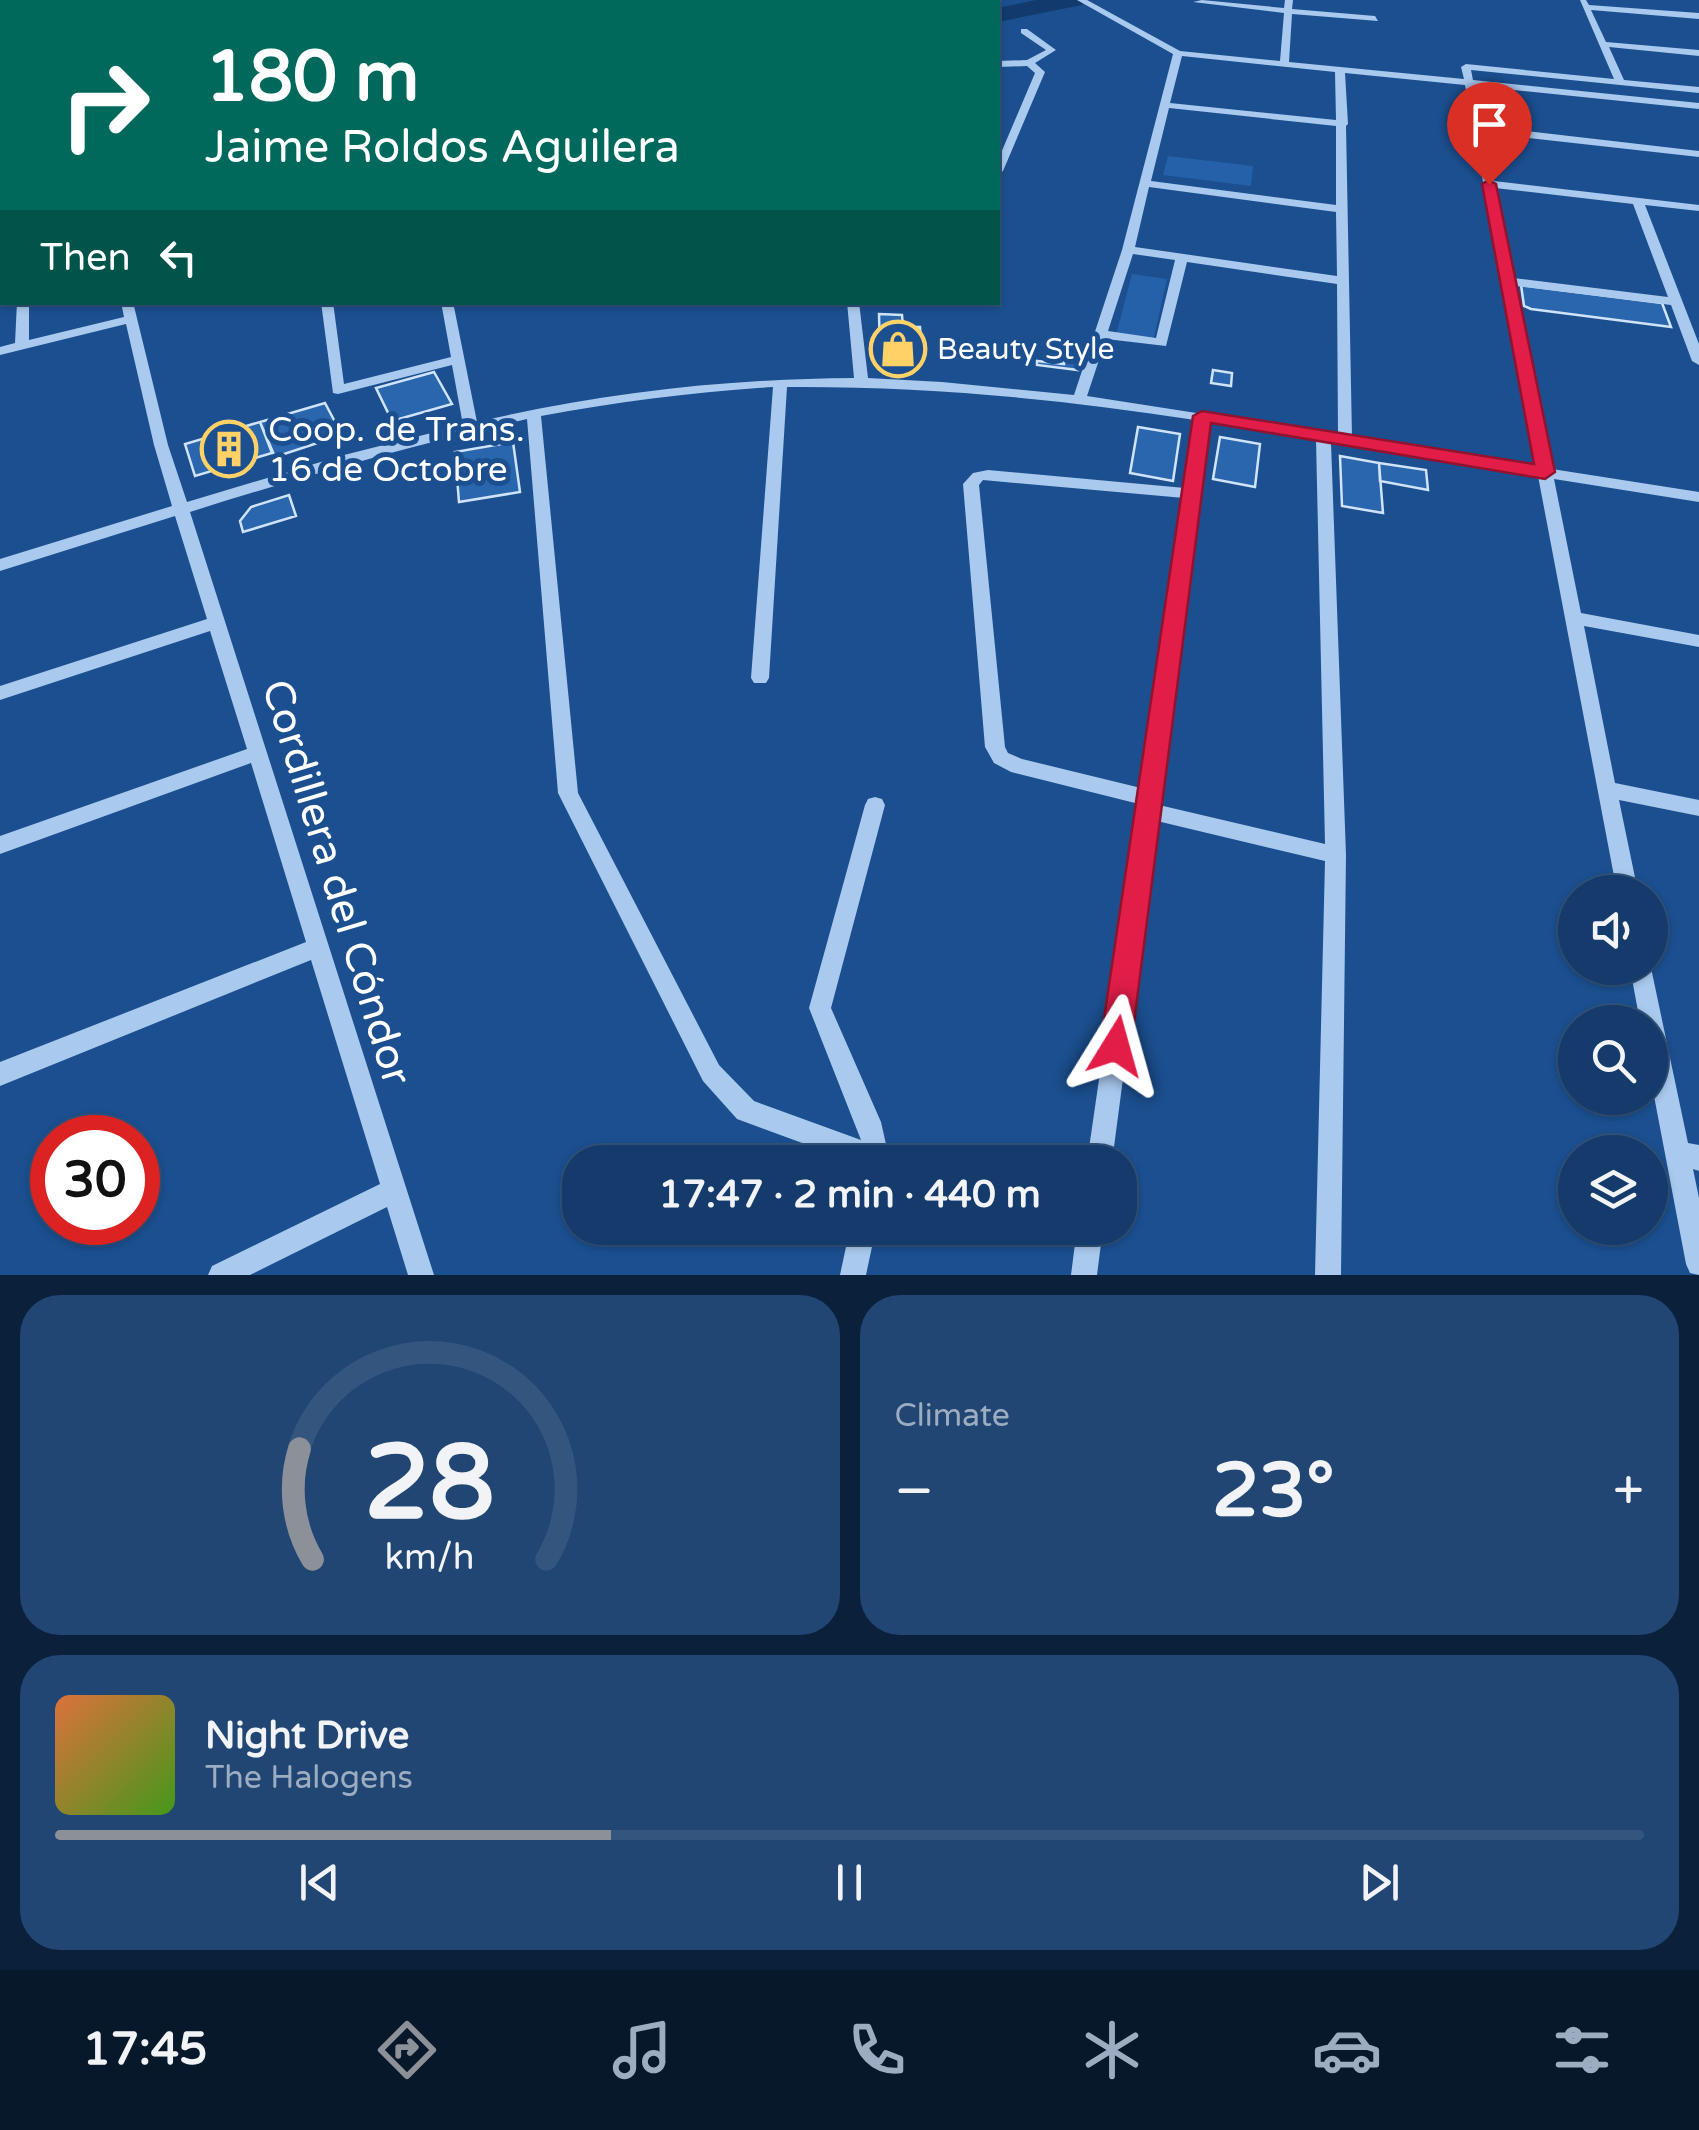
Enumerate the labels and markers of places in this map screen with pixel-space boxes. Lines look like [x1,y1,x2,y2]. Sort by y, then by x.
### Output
pin [1447,82,1532,185]
shop icon: Beauty Style [868,319,928,379]
place label: Beauty Style [937,331,1115,368]
place label: Coop. de Trans. 16 de Octobre [268,409,525,491]
building icon: Coop. de Trans. 16 de Octobre [199,419,259,479]

